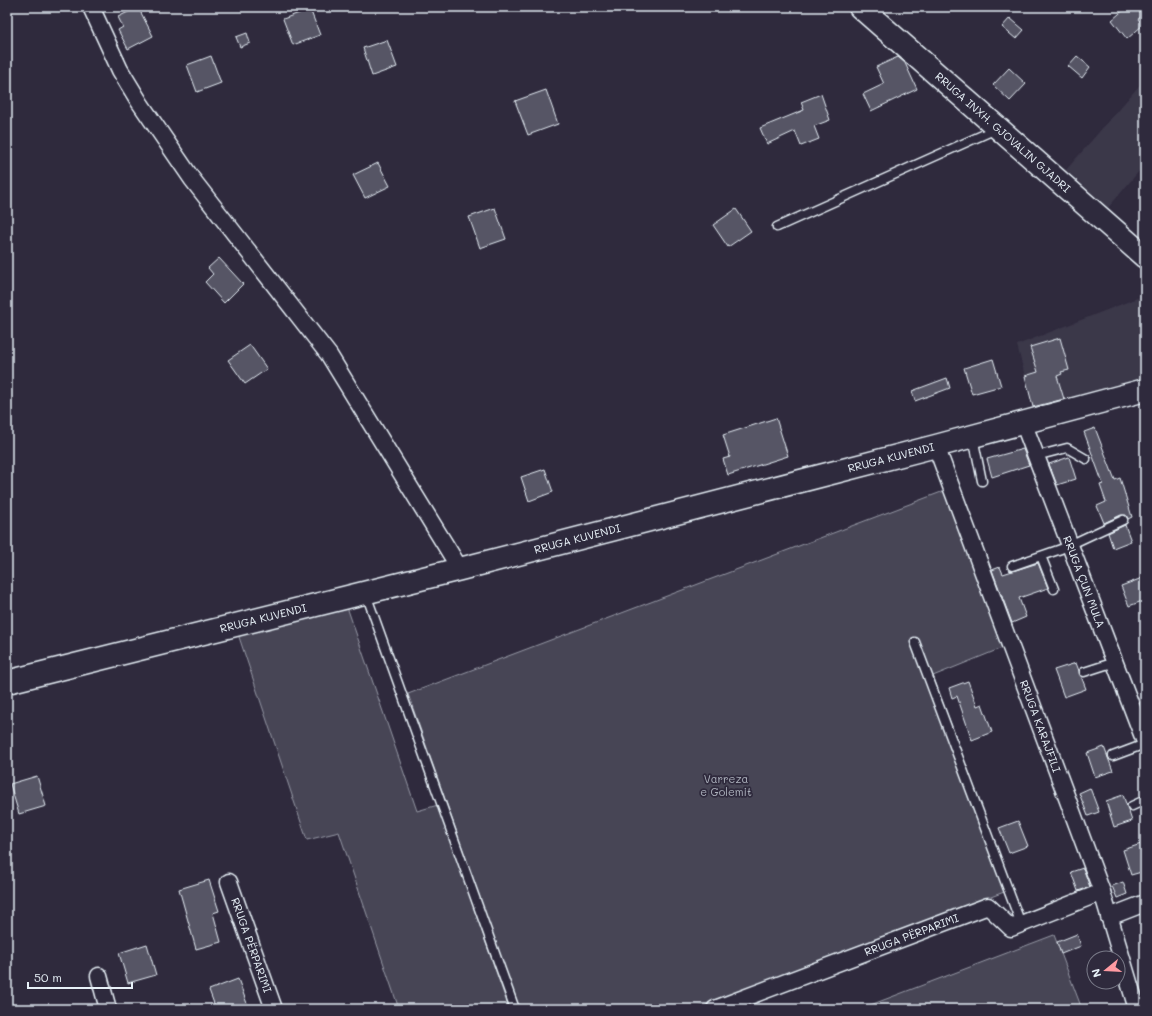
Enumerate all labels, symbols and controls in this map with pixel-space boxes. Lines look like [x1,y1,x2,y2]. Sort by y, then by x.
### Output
street label: RRUGA INXH. GJOVALIN GJADRI [932,69,1074,195]
street label: RRUGA KUVENDI [846,439,936,476]
street label: RRUGA KUVENDI [532,520,622,557]
street label: RRUGA ÇUN MULA [1060,534,1109,630]
street label: RRUGA KUVENDI [218,600,308,636]
street label: RRUGA KARAJFILI [1017,678,1065,774]
park label: Varreza e Golemit [700,771,752,799]
street label: RRUGA PËRPARIMI [228,895,276,995]
street label: RRUGA PËRPARIMI [862,910,961,959]
north arrow [1086,950,1126,990]
scale bar [28,964,132,990]
text: N [1088,967,1104,980]
text: 50 m [34,969,62,985]

